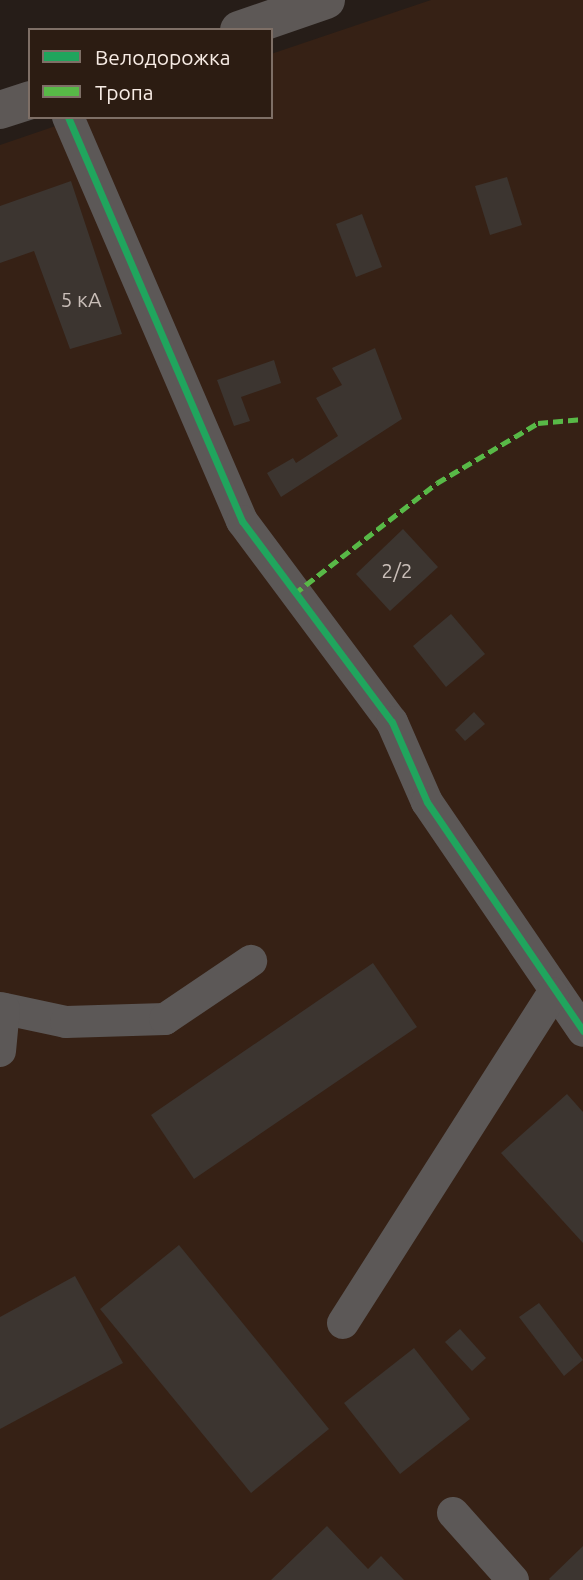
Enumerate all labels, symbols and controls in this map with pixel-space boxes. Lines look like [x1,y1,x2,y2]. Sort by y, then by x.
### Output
legend [28,28,273,119]
text: Велодорожка [95,45,231,69]
text: Тропа [95,80,154,104]
house number: 5 кА [60,286,102,312]
house number: 2/2 [381,557,413,583]

